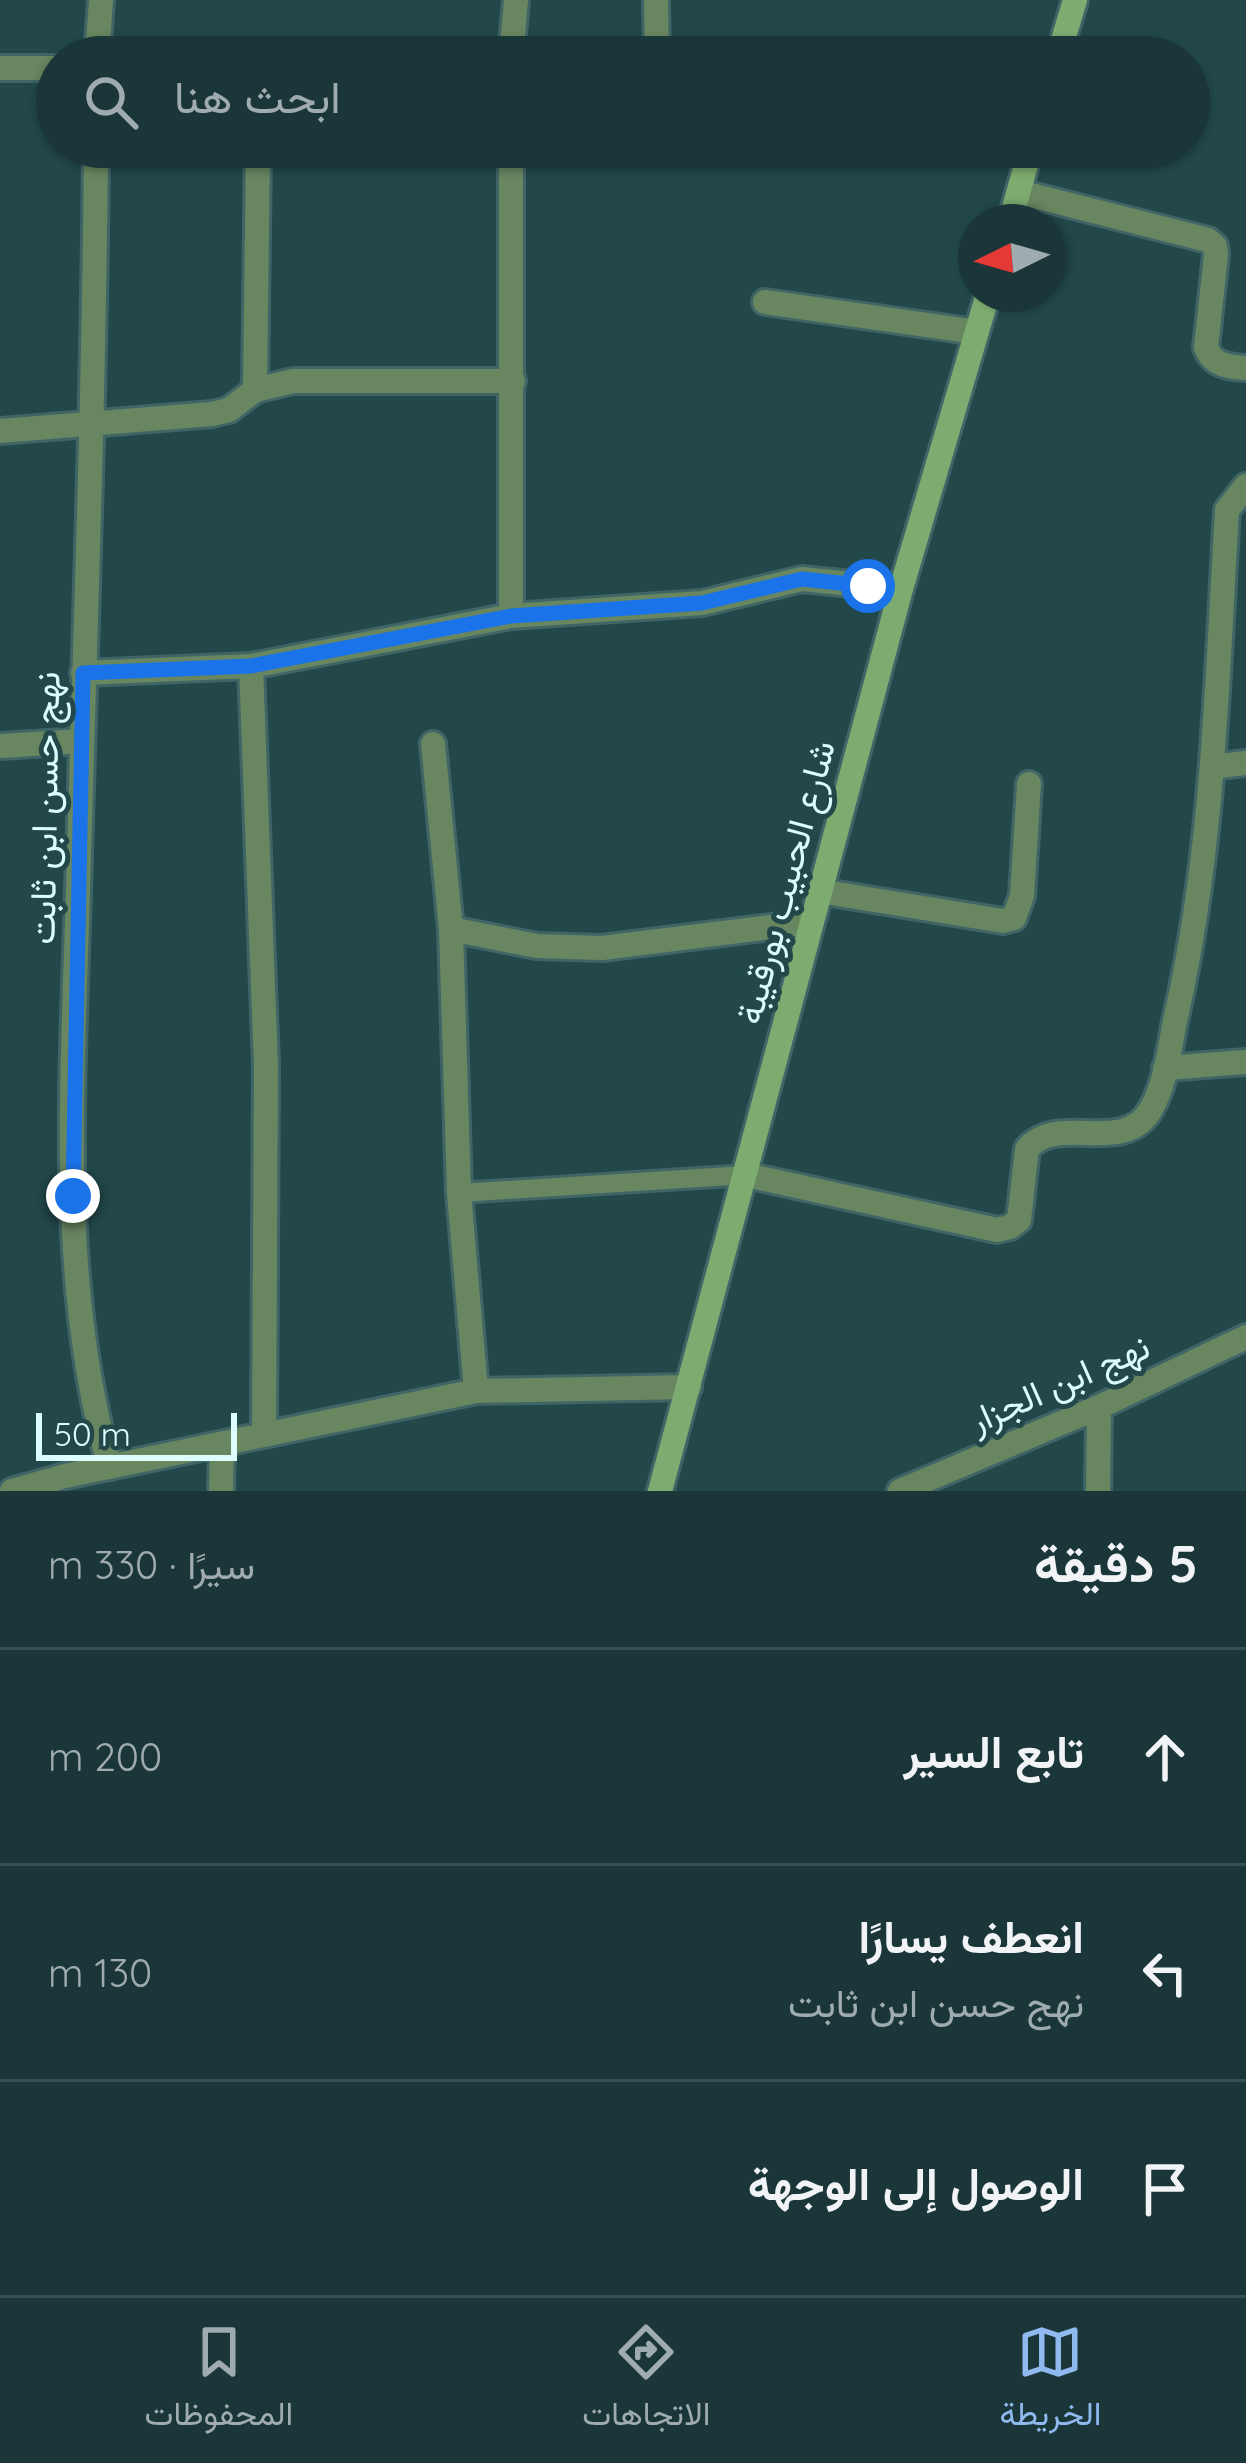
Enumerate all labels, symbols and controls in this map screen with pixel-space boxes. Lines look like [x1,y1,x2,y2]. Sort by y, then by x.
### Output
search box [36,36,1210,168]
text: ابحث هنا [174,68,341,124]
icon: search [78,69,144,135]
north arrow [958,204,1066,312]
route start [841,559,895,613]
street label: نهج حسن ابن ثابت [19,671,72,945]
street label: شارع الحبيب بورقيبة [725,735,847,1029]
route end [46,1169,100,1223]
street label: نهج ابن الجزار [961,1323,1158,1446]
scale bar [36,1407,237,1460]
text: 50 m [54,1413,131,1454]
text: 5 دقيقة [1034,1531,1198,1595]
text: سيرًا · 330 m [48,1540,255,1589]
text: تابع السير [904,1723,1084,1779]
icon: ahead [1132,1724,1198,1790]
text: 200 m [48,1732,162,1781]
text: انعطف يسارًا [858,1908,1084,1964]
icon: left [1132,1940,1198,2006]
text: 130 m [48,1948,152,1997]
text: نهج حسن ابن ثابت [788,1978,1084,2027]
text: الوصول إلى الوجهة [748,2155,1084,2211]
icon: arrive [1132,2156,1198,2222]
tab: المحفوظات [145,2319,293,2443]
tab: الاتجاهات [582,2319,710,2443]
tab: الخريطة [999,2319,1101,2443]

